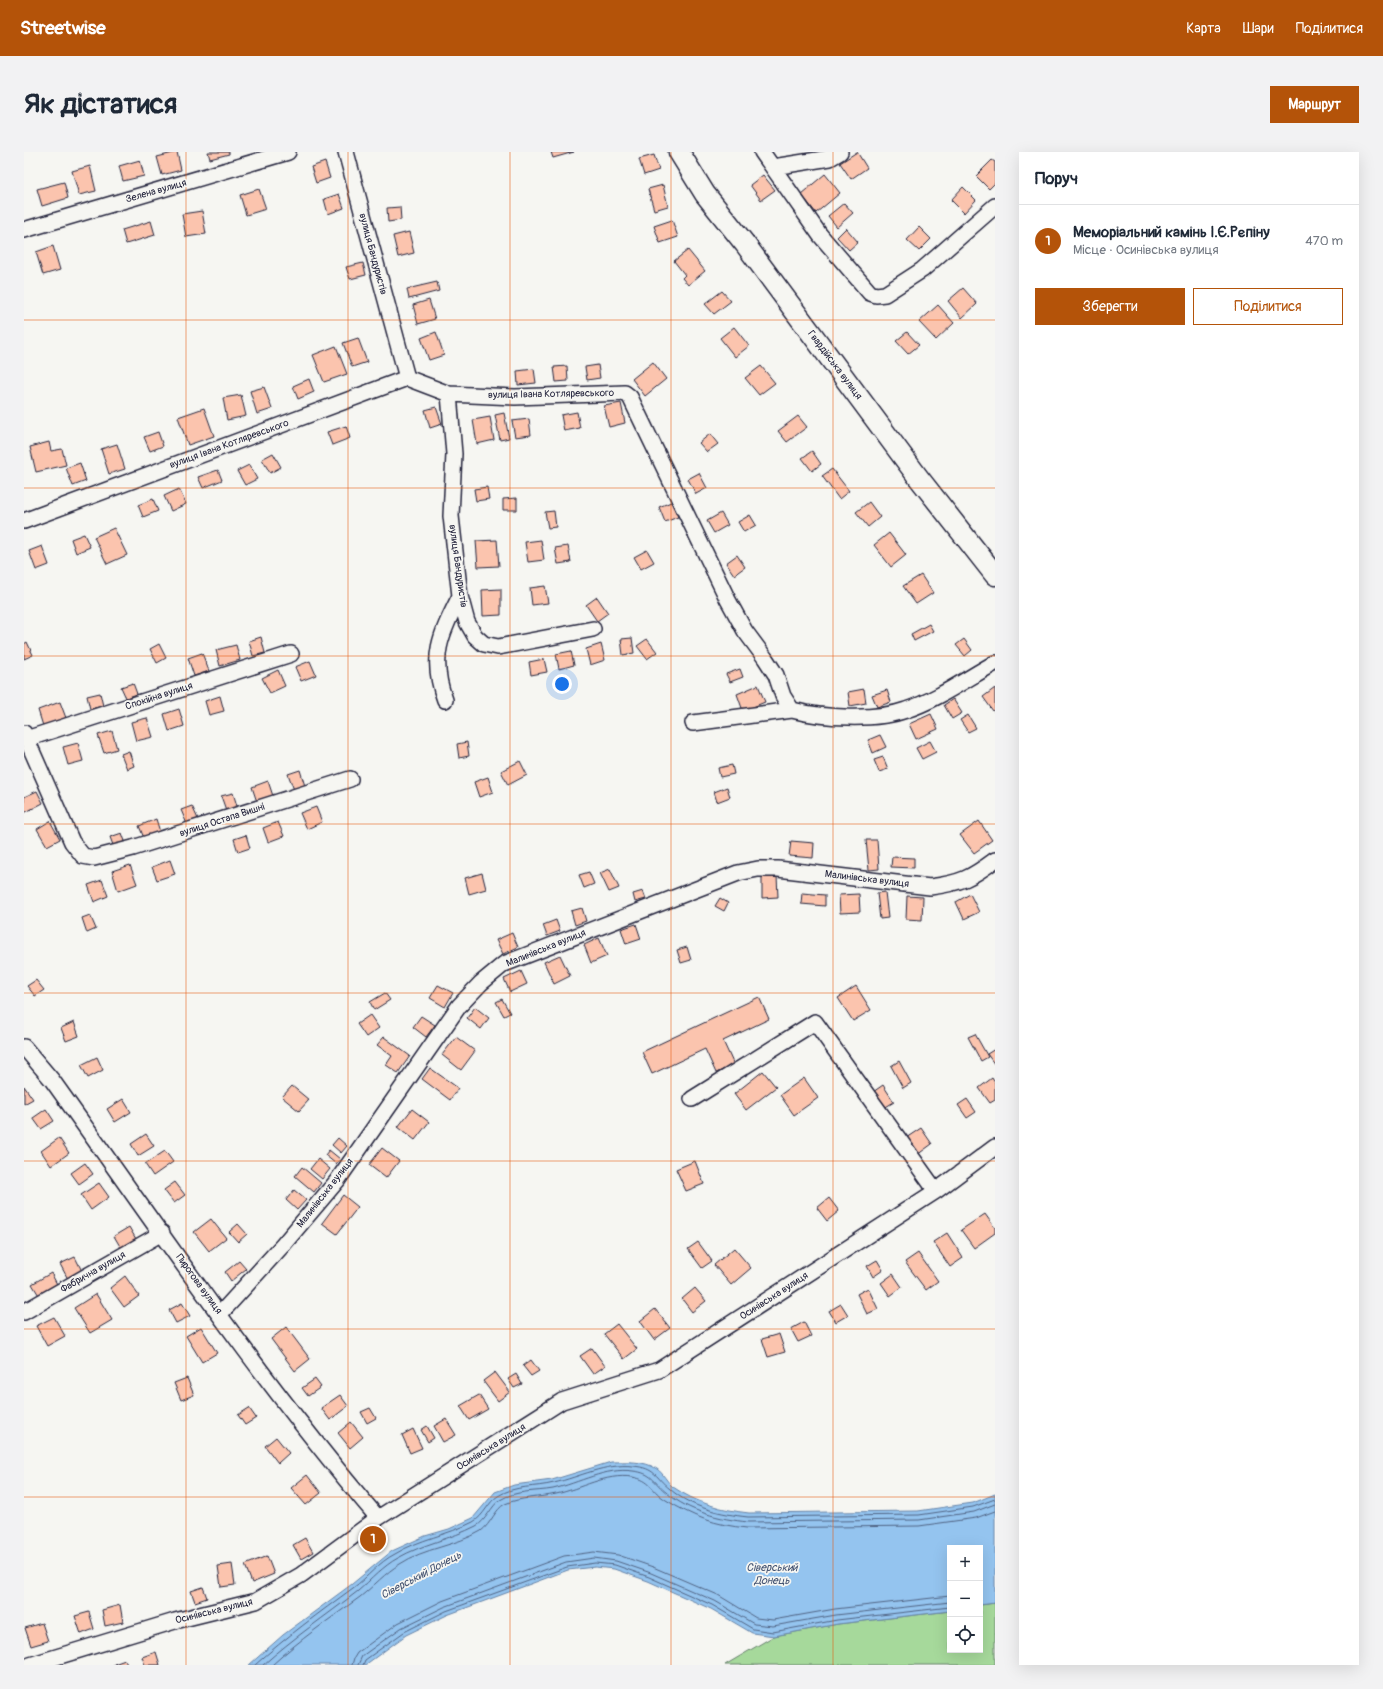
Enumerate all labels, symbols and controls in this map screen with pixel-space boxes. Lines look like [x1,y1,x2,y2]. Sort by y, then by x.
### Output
text: Streetwise [20,16,106,40]
text: Карта [1186,20,1221,37]
text: Шари [1243,20,1274,37]
text: Поділитися [1296,20,1363,37]
button: Маршрут [1270,86,1359,123]
text: Як дістатися [24,87,177,122]
text: Поруч [1035,168,1078,189]
street label: Зелена вулиця [124,176,188,205]
street label: вулиця Бандуристів [356,212,390,296]
text: Меморіальний камінь І.Є.Рєпіну [1073,223,1270,242]
text: 1 [1045,233,1051,249]
text: 470 m [1305,233,1343,249]
text: Місце · Осинівська вулиця [1073,242,1219,258]
button: Зберегти [1035,288,1185,325]
button: Поділитися [1193,288,1343,325]
street label: Гвардійська вулиця [805,328,865,402]
street label: вулиця Івана Котляревського [488,387,615,401]
street label: вулиця Івана Котляревського [168,417,291,471]
street label: вулиця Бандуристів [446,524,470,608]
your location [552,674,572,694]
street label: Спокійна вулиця [124,679,194,713]
street label: вулиця Остапа Вишні [178,801,266,839]
street label: Малинівська вулиця [824,868,910,890]
street label: Малинівська вулиця [504,926,588,969]
street label: Малинівська вулиця [294,1156,356,1230]
street label: Фабрична вулиця [59,1248,128,1295]
street label: Пирогова вулиця [173,1252,225,1316]
street label: Осинівська вулиця [738,1269,811,1323]
street label: Осинівська вулиця [454,1421,528,1473]
pin: 1 [360,1524,386,1554]
map controls [947,1545,983,1653]
button: + [947,1545,983,1581]
water label: Сіверський Донець [379,1548,464,1602]
water label: Сіверський Донець [746,1561,799,1587]
button: − [947,1581,983,1617]
street label: Осинівська вулиця [174,1596,254,1626]
button: locate [947,1617,983,1653]

